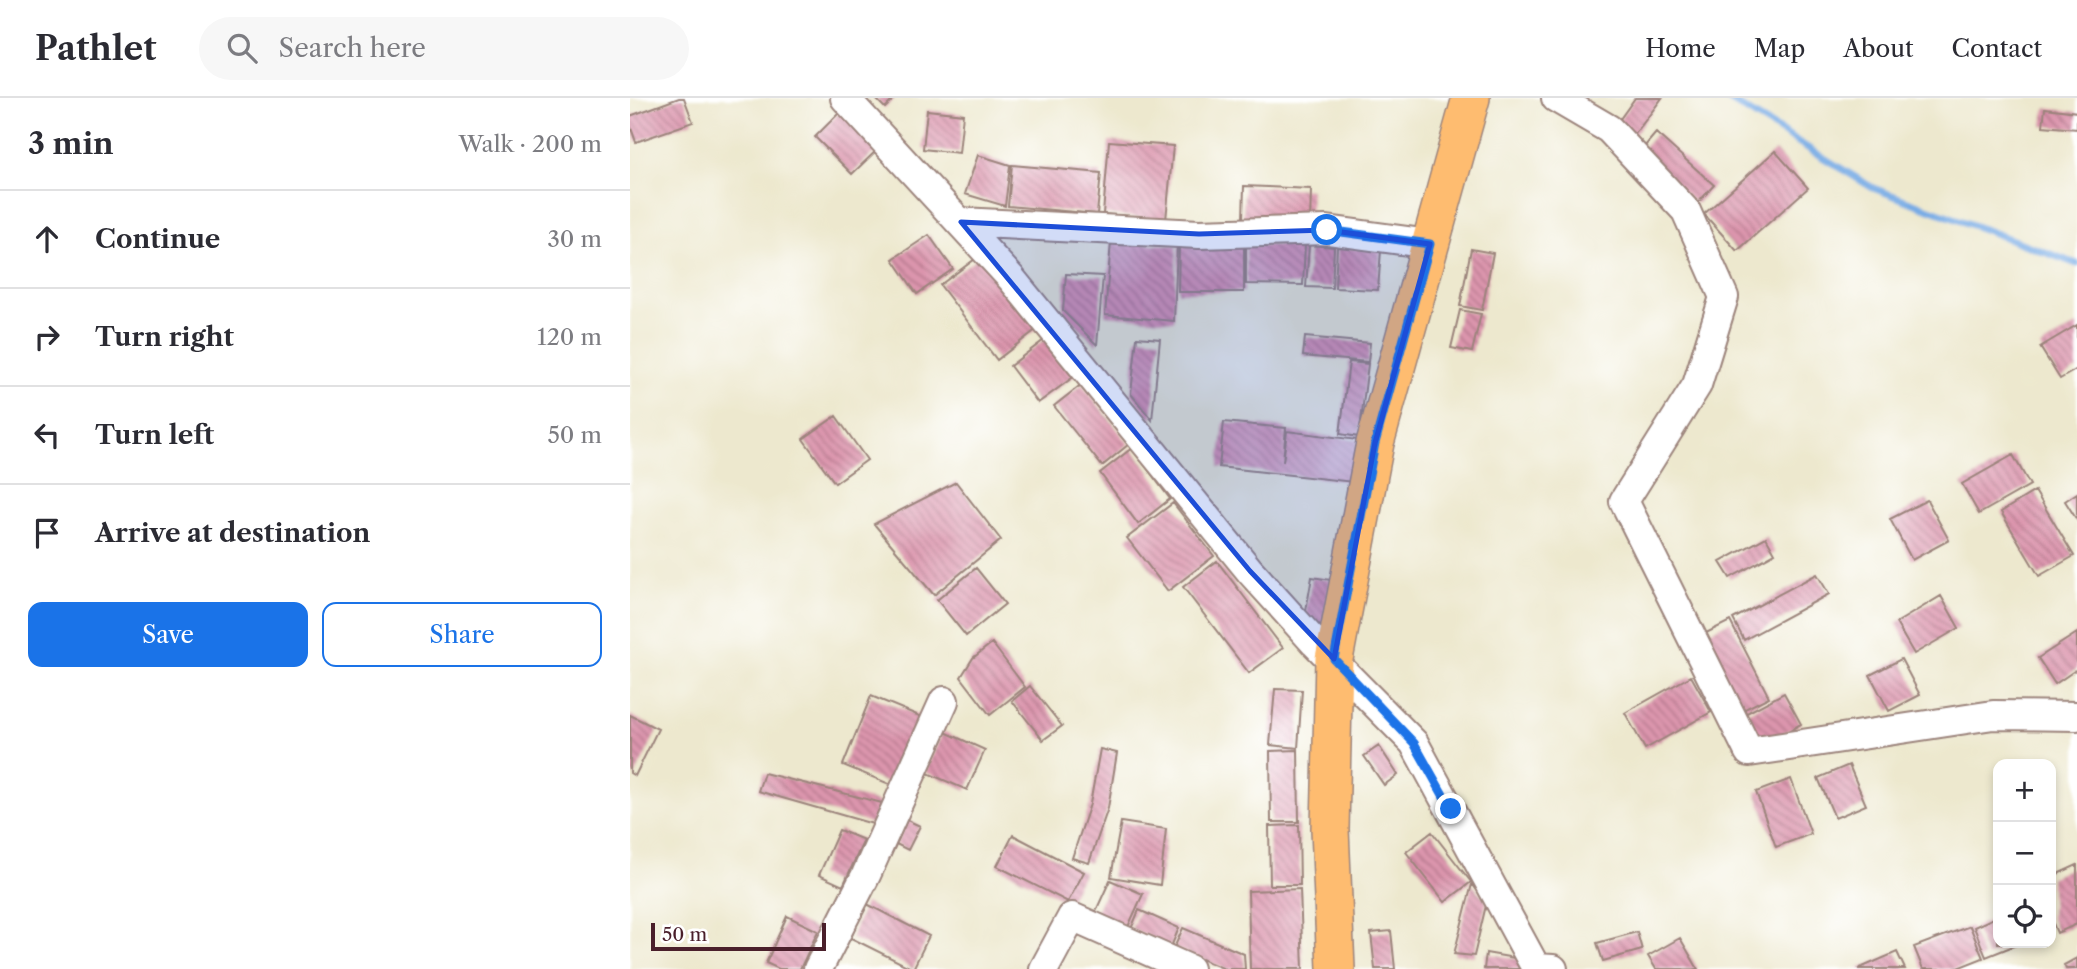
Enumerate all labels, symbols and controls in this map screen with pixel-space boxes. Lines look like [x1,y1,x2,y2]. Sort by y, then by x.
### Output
search box [199,17,689,80]
text: Pathlet [35,28,157,69]
icon: search [223,29,261,67]
text: Search here [279,32,426,64]
text: Home [1645,34,1716,63]
text: Map [1754,34,1805,63]
text: About [1843,34,1914,63]
text: Contact [1952,34,2042,63]
text: 3 min [28,125,114,162]
text: Walk · 200 m [458,130,602,158]
route start [1311,214,1342,245]
icon: ahead [28,220,66,258]
text: Continue [95,223,220,255]
text: 30 m [547,225,602,253]
icon: right [28,318,66,356]
text: Turn right [95,321,234,353]
text: 120 m [537,323,602,351]
icon: left [28,416,66,454]
text: Turn left [95,419,214,451]
text: 50 m [547,421,602,449]
icon: arrive [28,514,66,552]
text: Arrive at destination [95,517,370,549]
button: Save [28,602,308,667]
button: Share [322,602,602,667]
map controls [1993,759,2056,948]
button: + [1993,759,2056,822]
route end [1435,793,1466,824]
button: − [1993,822,2056,885]
button: locate [1993,885,2056,948]
scale bar [651,920,826,952]
text: 50 m [662,923,707,946]

